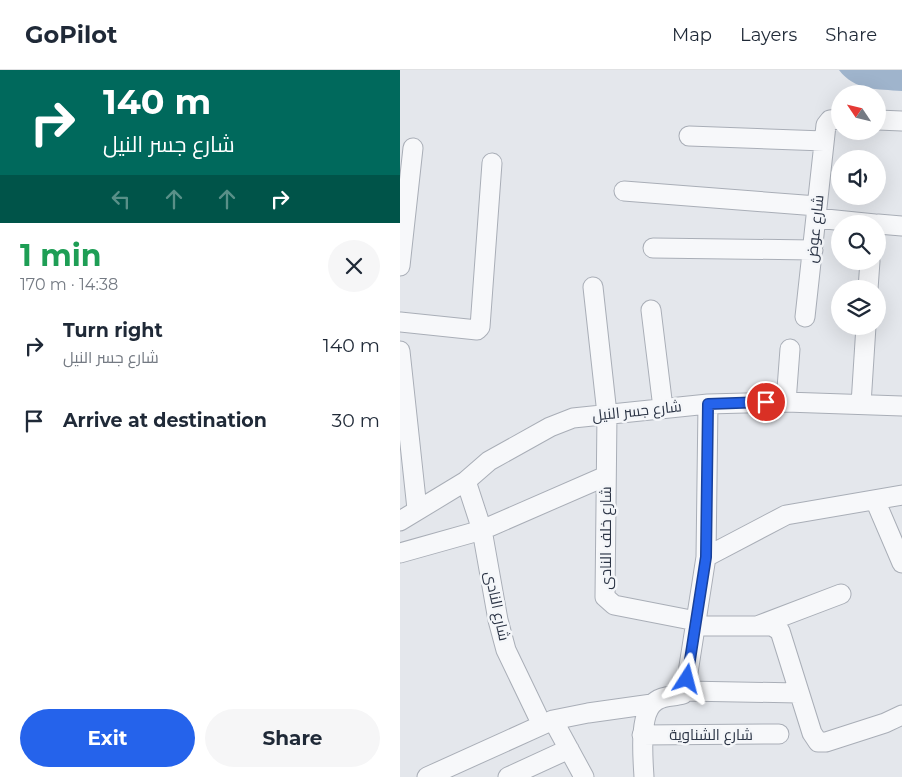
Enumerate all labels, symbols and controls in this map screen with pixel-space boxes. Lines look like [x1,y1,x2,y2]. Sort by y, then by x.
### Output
text: GoPilot [25,20,117,49]
text: Map [672,24,712,46]
text: Layers [740,24,797,46]
text: Share [825,24,877,46]
text: 140 m [103,80,211,123]
north arrow [831,85,886,140]
map controls [831,85,886,335]
icon: right [20,90,85,155]
text: شارع جسر النيل [103,131,235,158]
button: sound [831,150,886,205]
icon: left [107,185,135,213]
icon: ahead [160,185,188,213]
icon: ahead [213,185,241,213]
icon: right [266,185,294,213]
street label: شارع عوض [801,194,830,264]
button: search [831,215,886,270]
text: 1 min [20,237,101,274]
button: close [328,240,380,292]
text: 170 m · 14:38 [20,275,118,294]
button: layers [831,280,886,335]
text: Turn right [63,319,163,342]
icon: right [20,332,48,360]
text: 140 m [323,334,380,357]
text: شارع جسر النيل [63,348,159,367]
pin [745,381,787,423]
icon: arrive [752,388,780,416]
street label: شارع جسر النيل [591,396,683,427]
icon: arrive [20,407,48,435]
text: Arrive at destination [63,409,267,432]
text: 30 m [332,409,380,432]
street label: شارع خلف النادى [596,486,617,590]
street label: شارع النادى [479,569,514,643]
position arrow [660,652,712,704]
button: Exit [20,709,195,767]
button: Share [205,709,380,767]
street label: شارع الشناوية [669,725,753,746]

